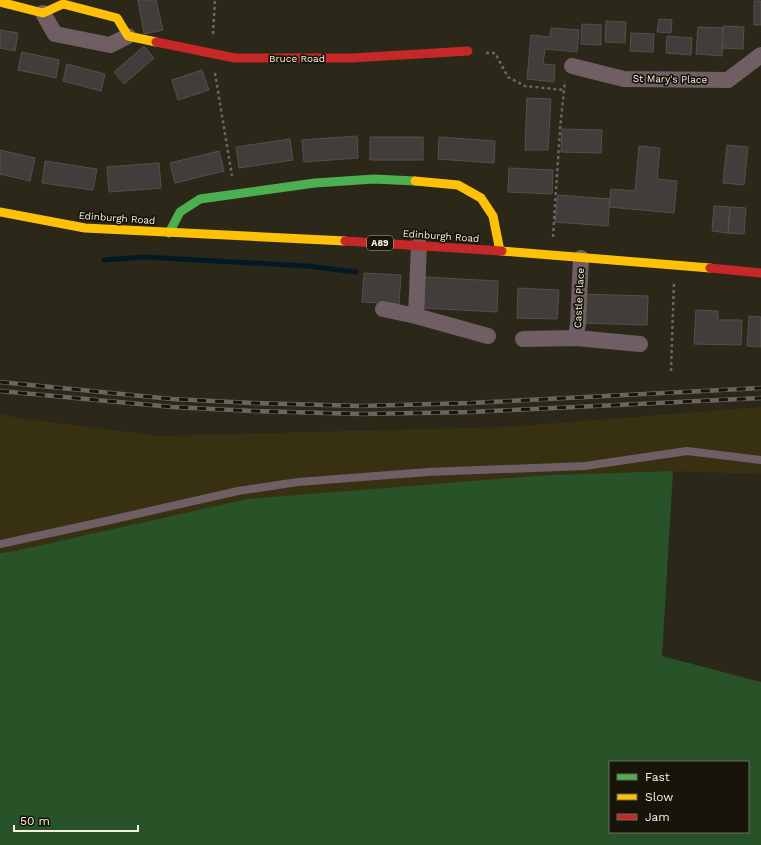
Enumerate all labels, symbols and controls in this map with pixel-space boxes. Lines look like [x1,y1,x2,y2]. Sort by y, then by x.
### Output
street label: Bruce Road [269,53,325,64]
street label: St Mary's Place [633,73,708,85]
street label: Edinburgh Road [78,210,156,226]
street label: Edinburgh Road [402,228,480,244]
road number: A89 [367,236,393,250]
street label: Castle Place [572,267,586,328]
legend [609,761,749,833]
text: Fast [645,770,670,784]
text: Slow [645,790,673,804]
scale bar [14,807,138,833]
text: Jam [645,810,670,824]
text: 50 m [20,814,50,828]

